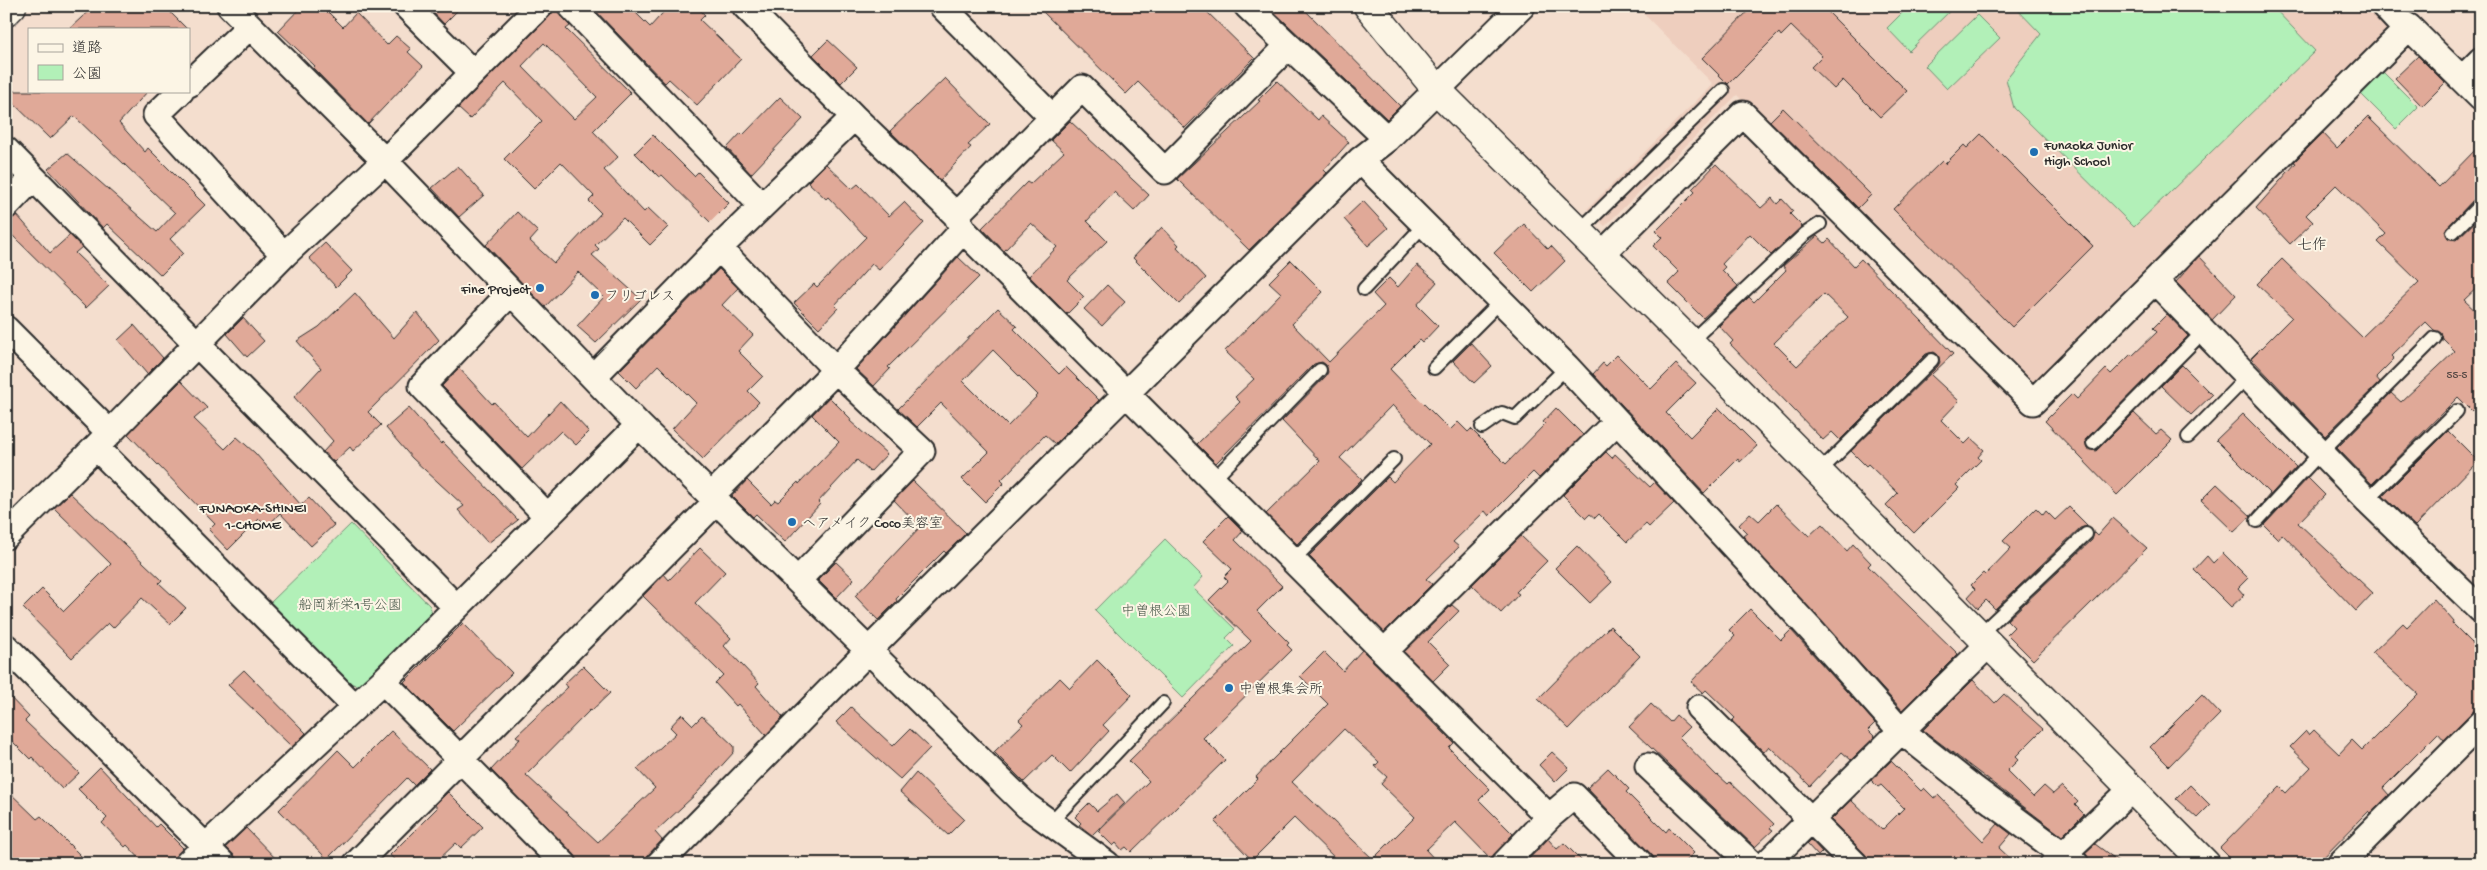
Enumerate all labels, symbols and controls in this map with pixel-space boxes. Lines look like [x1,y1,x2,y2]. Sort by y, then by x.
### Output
legend [28,28,190,92]
text: 道路 [72,40,102,58]
text: 公園 [72,66,102,84]
place label: Funaoka Junior High School [2043,138,2134,171]
marker: Funaoka Junior High School [2028,146,2040,158]
district label: 七作 [2297,236,2327,255]
place label: Fine Project [460,282,531,299]
marker: Fine Project [534,282,546,294]
marker: フリゴレス [589,289,601,301]
place label: フリゴレス [605,289,675,306]
house number: 55-5 [2447,370,2468,382]
district label: FUNAOKA-SHINEI 1-CHOME [198,500,307,535]
marker: ヘアメイク Coco美容室 [786,516,798,528]
place label: ヘアメイク Coco美容室 [802,516,943,533]
park label: 船岡新栄1号公園 [298,598,402,615]
park label: 中曽根公園 [1121,604,1191,621]
marker: 中曽根集会所 [1223,682,1235,694]
place label: 中曽根集会所 [1239,682,1323,699]

